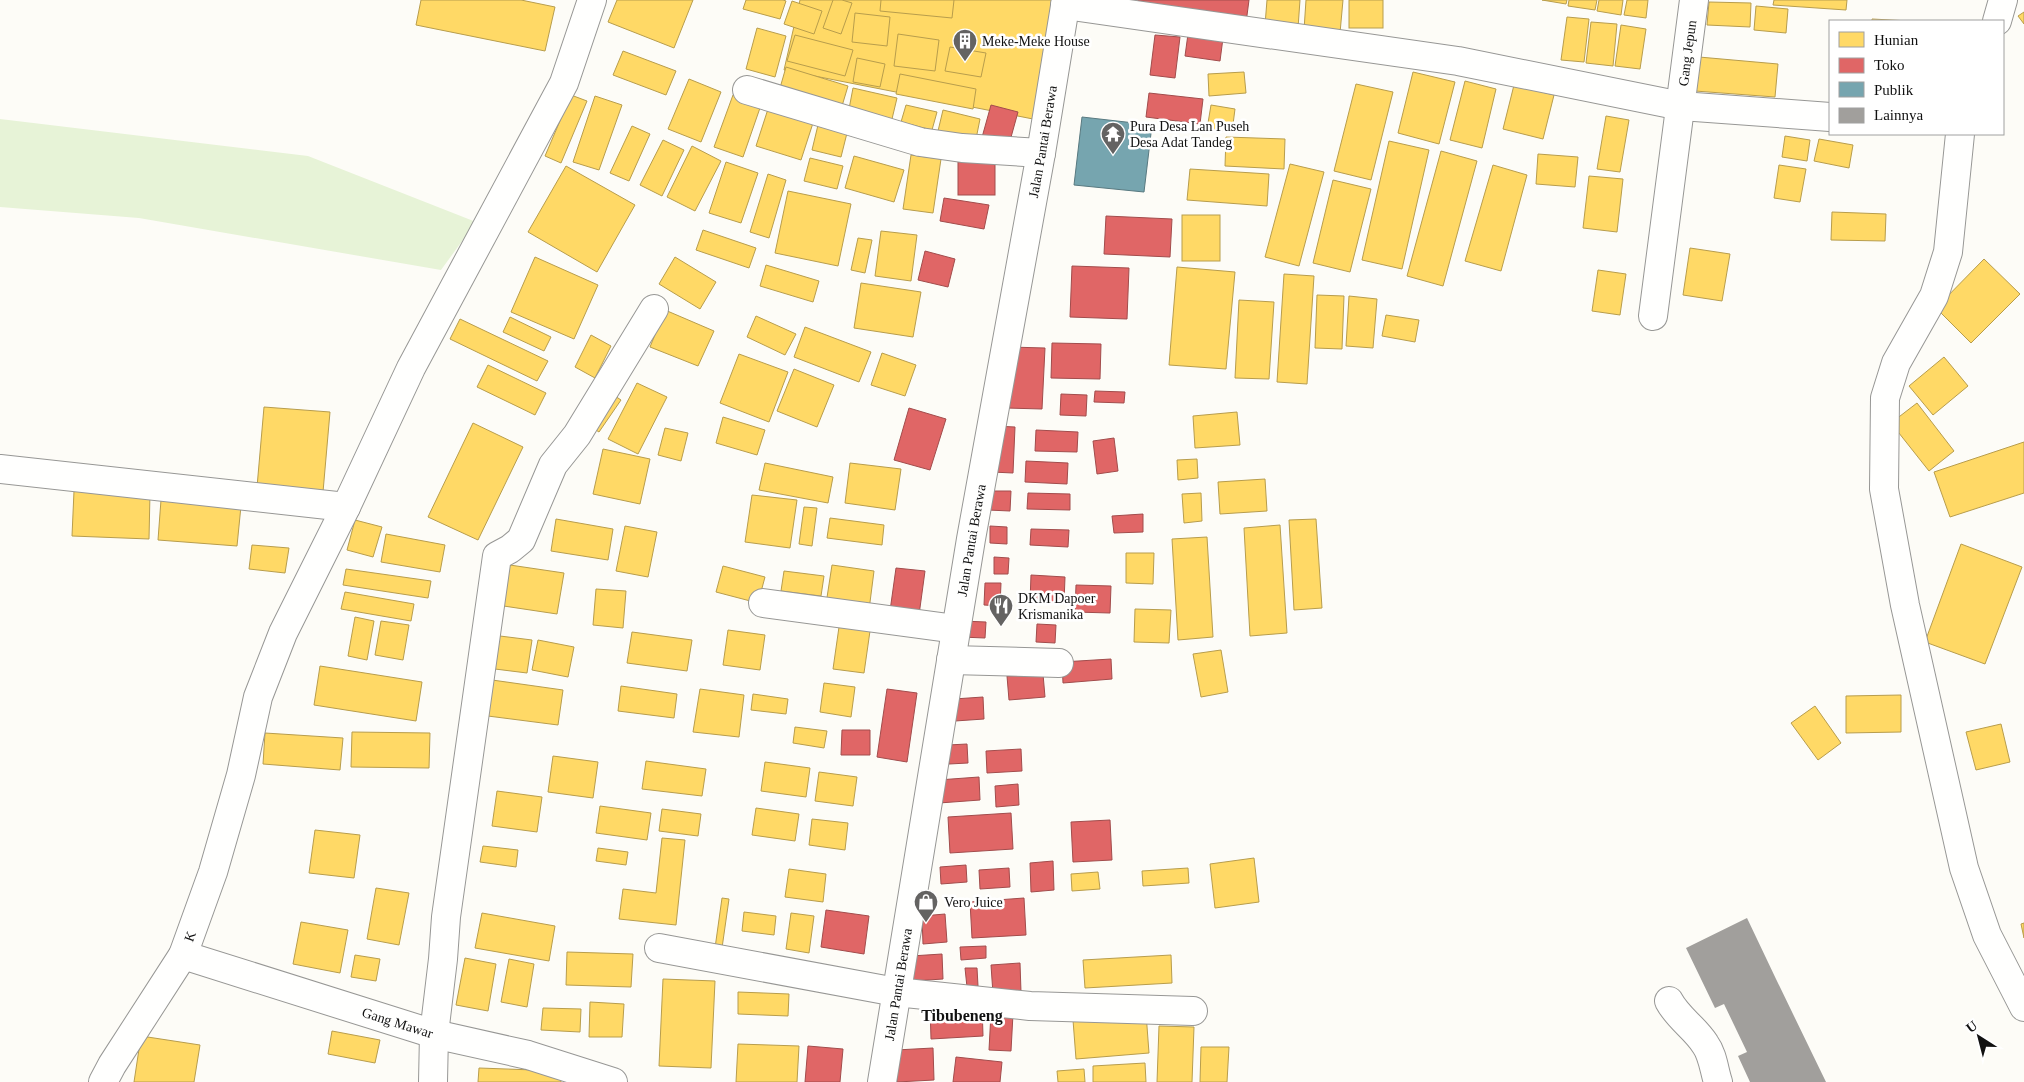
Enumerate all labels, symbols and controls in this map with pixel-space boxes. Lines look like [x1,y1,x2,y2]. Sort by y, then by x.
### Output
street label: Gang Jepun [1675,19,1699,87]
legend [1829,20,2004,135]
building icon: Meke-Meke House [952,28,978,62]
text: Hunian [1874,32,1919,48]
place label: Meke-Meke House [982,34,1090,49]
text: Toko [1874,57,1905,73]
text: Publik [1874,82,1914,98]
street label: Jalan Pantai Berawa [1026,84,1060,199]
text: Lainnya [1874,107,1923,123]
place label: Pura Desa Lan Puseh Desa Adat Tandeg [1130,119,1249,150]
temple icon: Pura Desa Lan Puseh Desa Adat Tandeg [1100,121,1126,155]
street label: Jalan Pantai Berawa [954,482,988,597]
place label: DKM Dapoer Krismanika [1018,591,1096,622]
restaurant icon: DKM Dapoer Krismanika [988,593,1014,627]
shop icon: Vero Juice [913,889,939,923]
place label: Vero Juice [944,895,1003,910]
street label: Jalan Pantai Berawa [881,926,915,1042]
street label: K [181,929,199,944]
street label: Gang Mawar [360,1004,435,1041]
district label: Tibubeneng [921,1007,1003,1025]
north arrow [1954,1012,2004,1062]
text: U [1963,1018,1980,1036]

